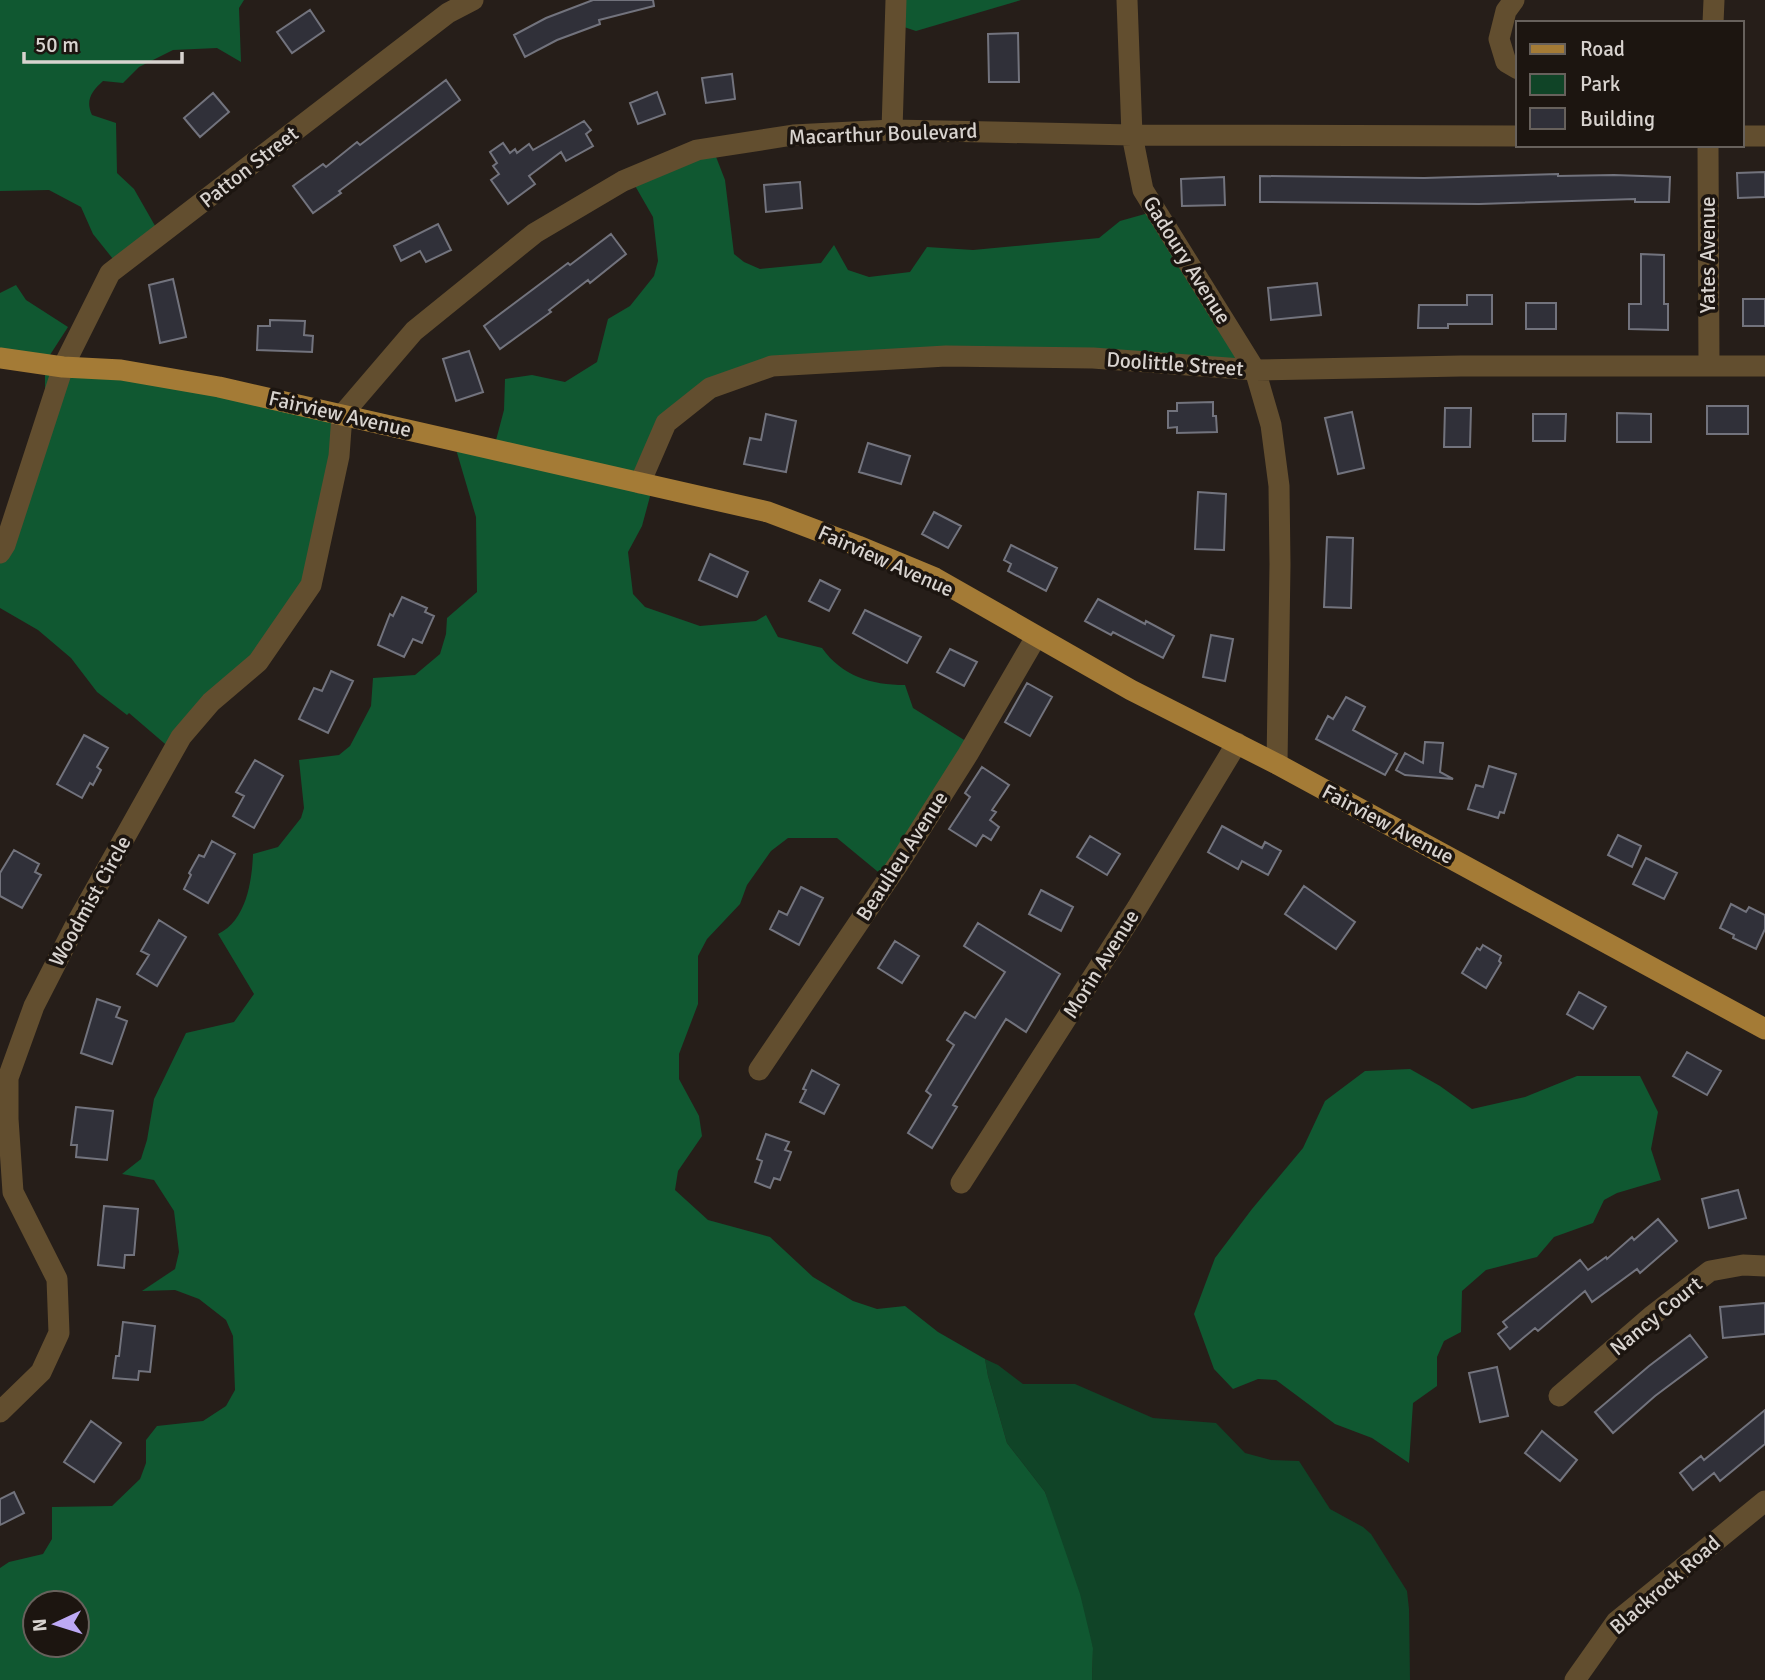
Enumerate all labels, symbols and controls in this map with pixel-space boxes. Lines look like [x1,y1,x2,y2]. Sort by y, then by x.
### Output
scale bar [24,21,182,65]
legend [1516,21,1744,147]
text: 50 m [35,32,79,58]
text: Road [1580,36,1625,62]
text: Park [1580,71,1621,97]
text: Building [1580,106,1655,132]
street label: Macarthur Boulevard [788,118,978,150]
street label: Patton Street [194,120,304,214]
street label: Gadoury Avenue [1137,191,1237,329]
street label: Yates Avenue [1695,196,1721,314]
street label: Doolittle Street [1105,346,1245,382]
street label: Fairview Avenue [266,385,414,443]
street label: Fairview Avenue [814,519,958,603]
street label: Fairview Avenue [1318,778,1458,870]
street label: Beaulieu Avenue [850,786,954,926]
street label: Woodmist Circle [43,831,137,971]
street label: Morin Avenue [1057,905,1145,1023]
street label: Nancy Court [1605,1271,1707,1361]
street label: Blackrock Road [1604,1530,1726,1640]
north arrow [21,1589,91,1659]
text: N [28,1618,52,1633]

